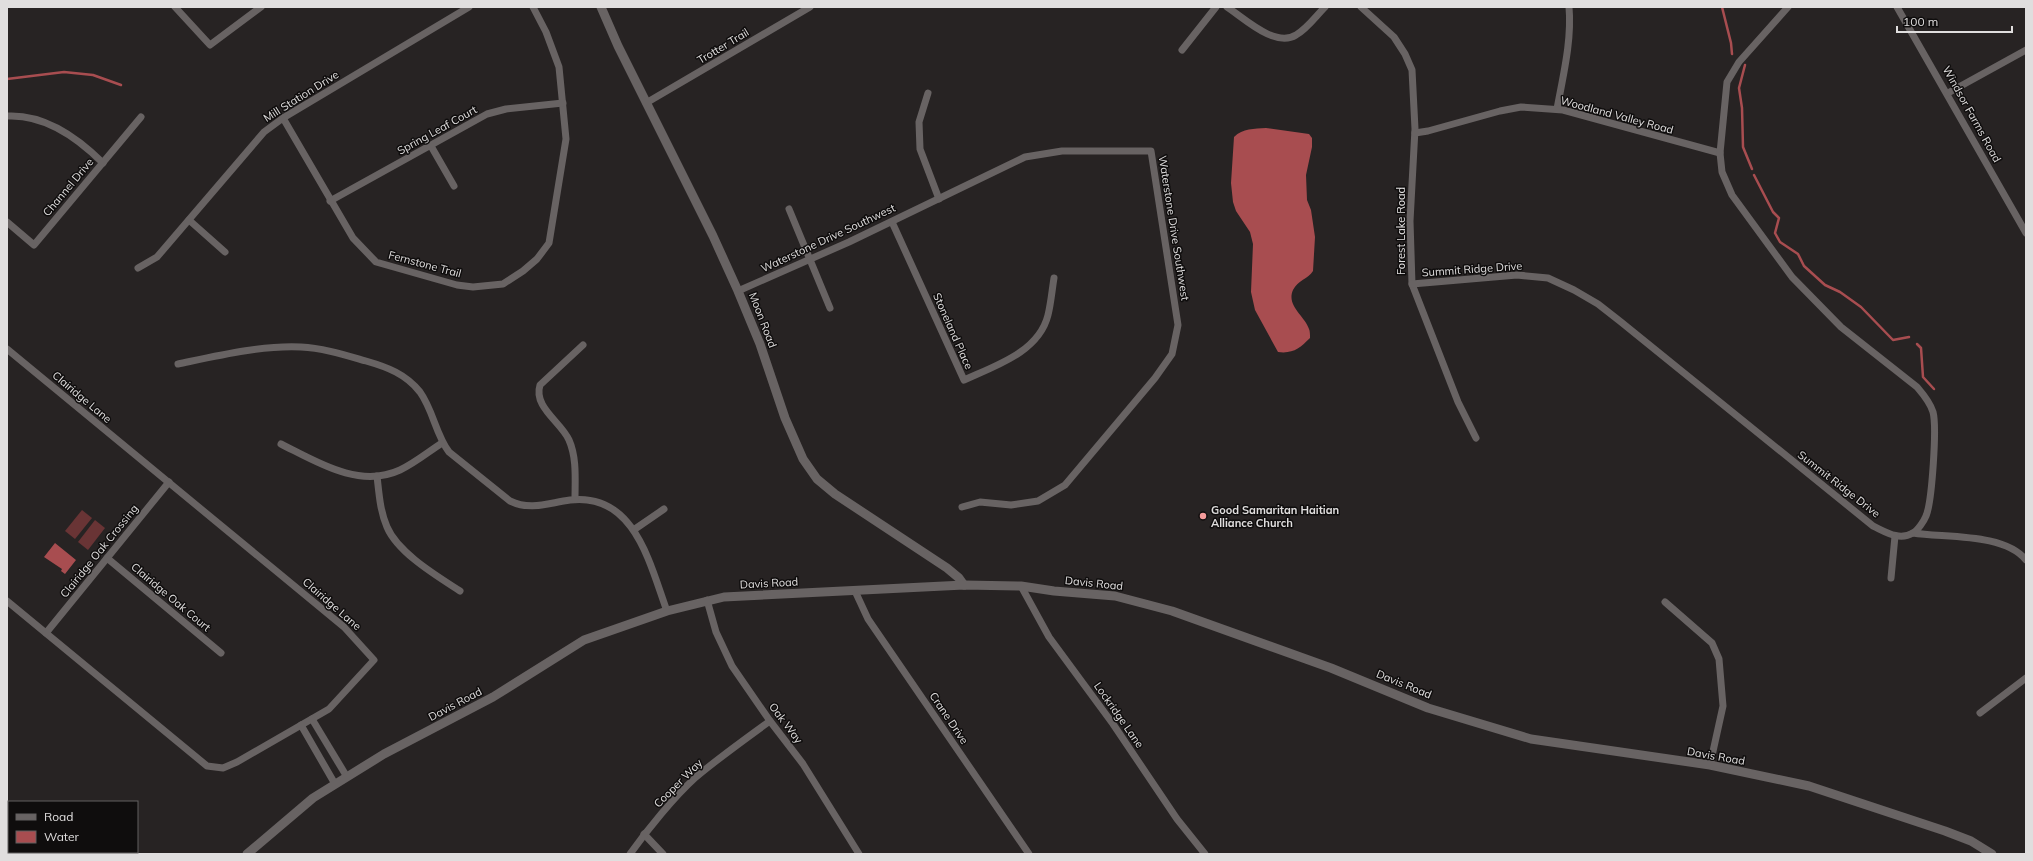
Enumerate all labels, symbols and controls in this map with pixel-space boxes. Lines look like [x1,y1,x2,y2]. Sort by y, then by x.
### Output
scale bar [1897,8,2012,34]
text: 100 m [1903,14,1938,29]
street label: Trotter Trail [695,25,751,67]
street label: Windsor Farms Road [1940,63,2004,165]
street label: Mill Station Drive [261,67,341,125]
street label: Woodland Valley Road [1559,93,1675,137]
street label: Spring Leaf Court [395,102,479,158]
street label: Channel Drive [40,155,96,219]
street label: Waterstone Drive Southwest [1156,155,1192,302]
street label: Forest Lake Road [1394,187,1408,275]
street label: Waterstone Drive Southwest [759,201,898,275]
street label: Fernstone Trail [387,248,463,280]
street label: Summit Ridge Drive [1421,259,1523,279]
street label: Moon Road [746,290,780,350]
street label: Stoneland Place [930,291,976,371]
street label: Clairidge Lane [50,368,115,426]
street label: Summit Ridge Drive [1795,447,1883,521]
street label: Clairidge Oak Crossing [57,502,141,600]
place label: Good Samaritan Haitian Alliance Church [1211,503,1339,530]
marker: Good Samaritan Haitian Alliance Church [1198,511,1208,521]
street label: Clairidge Oak Court [128,560,214,634]
street label: Davis Road [1064,573,1124,593]
street label: Davis Road [739,574,799,592]
street label: Clairidge Lane [300,575,364,633]
street label: Davis Road [1374,667,1434,701]
street label: Lockridge Lane [1091,679,1147,751]
street label: Davis Road [426,684,484,724]
street label: Crane Drive [926,689,972,747]
street label: Oak Way [766,700,806,746]
street label: Davis Road [1686,744,1746,768]
street label: Cooper Way [651,756,705,810]
legend [8,801,138,853]
text: Road [44,809,73,824]
text: Water [44,829,80,844]

